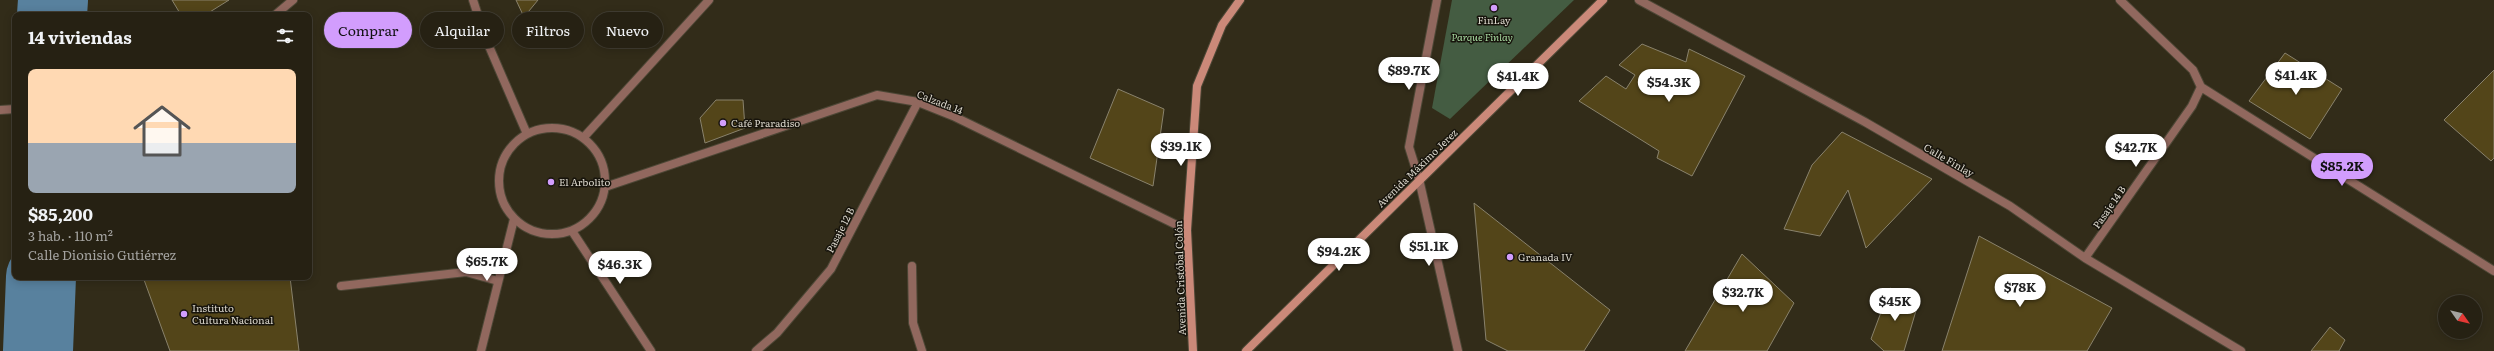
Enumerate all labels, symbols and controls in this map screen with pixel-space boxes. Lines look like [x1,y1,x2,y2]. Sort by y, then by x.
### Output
marker: FinLay [1489,3,1499,13]
chip: Comprar [324,12,412,48]
chip: Alquilar [420,12,504,48]
chip: Filtros [512,12,584,48]
chip: Nuevo [592,12,663,48]
place label: FinLay [1477,12,1511,27]
text: 14 viviendas [28,24,132,49]
icon: filters [274,25,296,47]
park label: Parque Finlay [1451,29,1513,44]
pin: $89.7K [1376,57,1442,91]
text: $89.7K [1387,60,1431,79]
pin: $41.4K [2263,62,2329,96]
pin: $41.4K [1485,63,1551,97]
text: $41.4K [2275,65,2317,84]
text: $41.4K [1497,66,1539,85]
pin: $54.3K [1636,69,1702,103]
text: $54.3K [1647,72,1691,91]
street label: Calzada 14 [915,86,966,117]
icon: home [126,95,198,167]
place label: Café Praradiso [731,115,800,130]
marker: Café Praradiso [718,118,728,128]
street label: Avenida Máximo Jerez [1373,125,1461,210]
pin: $39.1K [1148,133,1214,167]
pin: $42.7K [2103,134,2169,168]
text: $39.1K [1160,136,1202,155]
text: $42.7K [2114,137,2158,156]
street label: Calle Finlay [1921,139,1977,180]
pin: $85.2K [2309,153,2375,187]
text: $85.2K [2320,156,2364,175]
place label: El Arbolito [559,174,611,189]
marker: El Arbolito [546,177,556,187]
street label: Pasaje 14 B [2088,182,2129,231]
text: $85,200 [28,201,93,226]
street label: Pasaje 12 B [822,204,858,255]
street label: Avenida Cristóbal Colón [1170,220,1189,336]
text: 3 hab. · 110 m² [28,226,113,245]
pin: $51.1K [1396,233,1462,267]
text: $51.1K [1409,236,1449,255]
pin: $94.2K [1306,238,1372,272]
text: $94.2K [1317,241,1361,260]
text: Calle Dionisio Gutiérrez [28,245,176,264]
pin: $65.7K [454,248,520,282]
place label: Granada IV [1518,249,1573,264]
text: $65.7K [466,251,508,270]
pin: $46.3K [587,251,653,285]
marker: Granada IV [1505,252,1515,262]
text: $46.3K [598,254,642,273]
pin: $78K [1996,274,2044,308]
text: $78K [2004,277,2036,296]
pin: $32.7K [1710,279,1776,313]
text: $32.7K [1722,282,1764,301]
pin: $45K [1871,288,1919,322]
text: $45K [1879,291,1911,310]
north arrow [2438,295,2482,339]
map controls [2438,295,2482,339]
place label: Instituto Cultura Nacional [192,300,274,327]
marker: Instituto Cultura Nacional [179,309,189,319]

